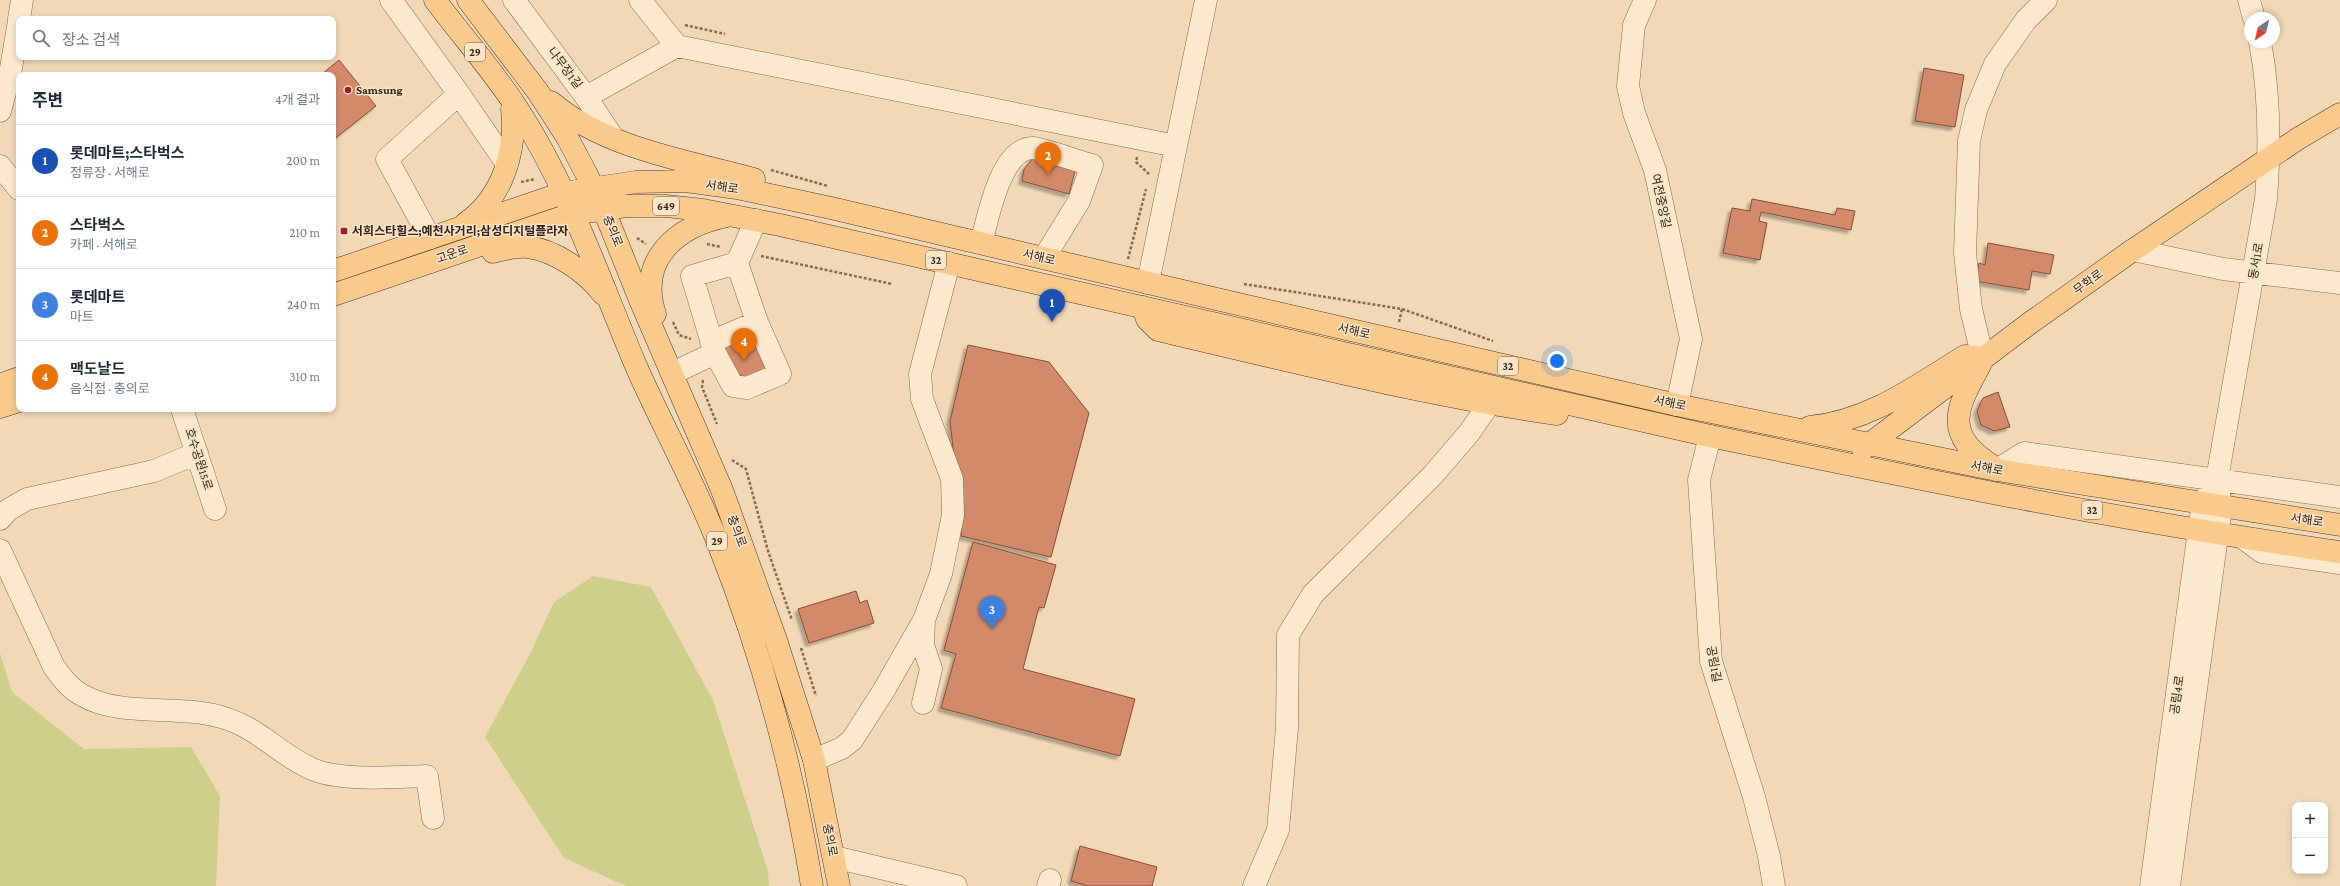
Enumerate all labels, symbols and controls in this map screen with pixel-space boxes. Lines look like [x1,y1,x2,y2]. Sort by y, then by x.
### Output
north arrow [2244,12,2280,48]
search box [16,16,336,60]
icon: search [30,27,52,49]
text: 장소 검색 [62,32,120,48]
road number: 29 [465,43,485,61]
street label: 나무장1길 [545,45,585,91]
place label: Samsung [356,83,403,97]
marker: Samsung [343,85,353,95]
text: 주변 [32,91,63,110]
text: 4개 결과 [275,92,320,107]
pin: 2 [1035,142,1061,175]
text: 롯데마트;스타벅스 [70,145,185,161]
text: 1 [43,153,47,168]
text: 200 m [286,153,320,168]
text: 정류장 · 서해로 [70,165,150,180]
street label: 여전중앙길 [1648,173,1674,229]
street label: 서해로 [705,178,739,196]
road number: 649 [653,197,679,215]
street label: 충의로 [600,213,626,249]
text: 스타벅스 [70,217,125,233]
place label: 서희스타힐스;예천사거리;삼성디지털플라자 [352,224,568,238]
text: 2 [42,225,48,240]
text: 210 m [289,225,320,240]
marker: 서희스타힐스;예천사거리;삼성디지털플라자 [339,226,349,236]
text: 카페 · 서해로 [70,237,138,252]
street label: 고운로 [434,242,470,266]
street label: 동서1로 [2246,242,2266,280]
street label: 서해로 [1021,246,1057,268]
road number: 32 [926,251,946,269]
street label: 무학로 [2070,267,2106,297]
text: 롯데마트 [70,289,125,305]
pin: 1 [1039,289,1065,322]
text: 3 [42,297,48,312]
text: 240 m [287,297,320,312]
text: 마트 [70,309,94,324]
street label: 서해로 [1336,320,1372,342]
pin: 4 [731,328,757,361]
your location [1547,351,1567,371]
road number: 32 [1498,357,1518,375]
text: 맥도날드 [70,361,125,377]
text: 4 [41,369,49,384]
text: 310 m [289,369,320,384]
text: 음식점 · 충의로 [70,381,150,396]
street label: 서해로 [1652,393,1688,413]
street label: 호수공원15로 [182,426,216,492]
street label: 서해로 [1969,458,2005,478]
road number: 32 [2082,501,2102,519]
street label: 서해로 [2290,511,2324,529]
street label: 충의로 [725,513,749,549]
road number: 29 [707,532,727,550]
pin: 3 [979,596,1005,629]
street label: 공림1길 [1704,645,1724,683]
street label: 공림4로 [2167,675,2187,715]
map controls [2292,802,2328,874]
button: + [2292,802,2328,838]
street label: 충의로 [820,822,840,858]
button: − [2292,838,2328,874]

